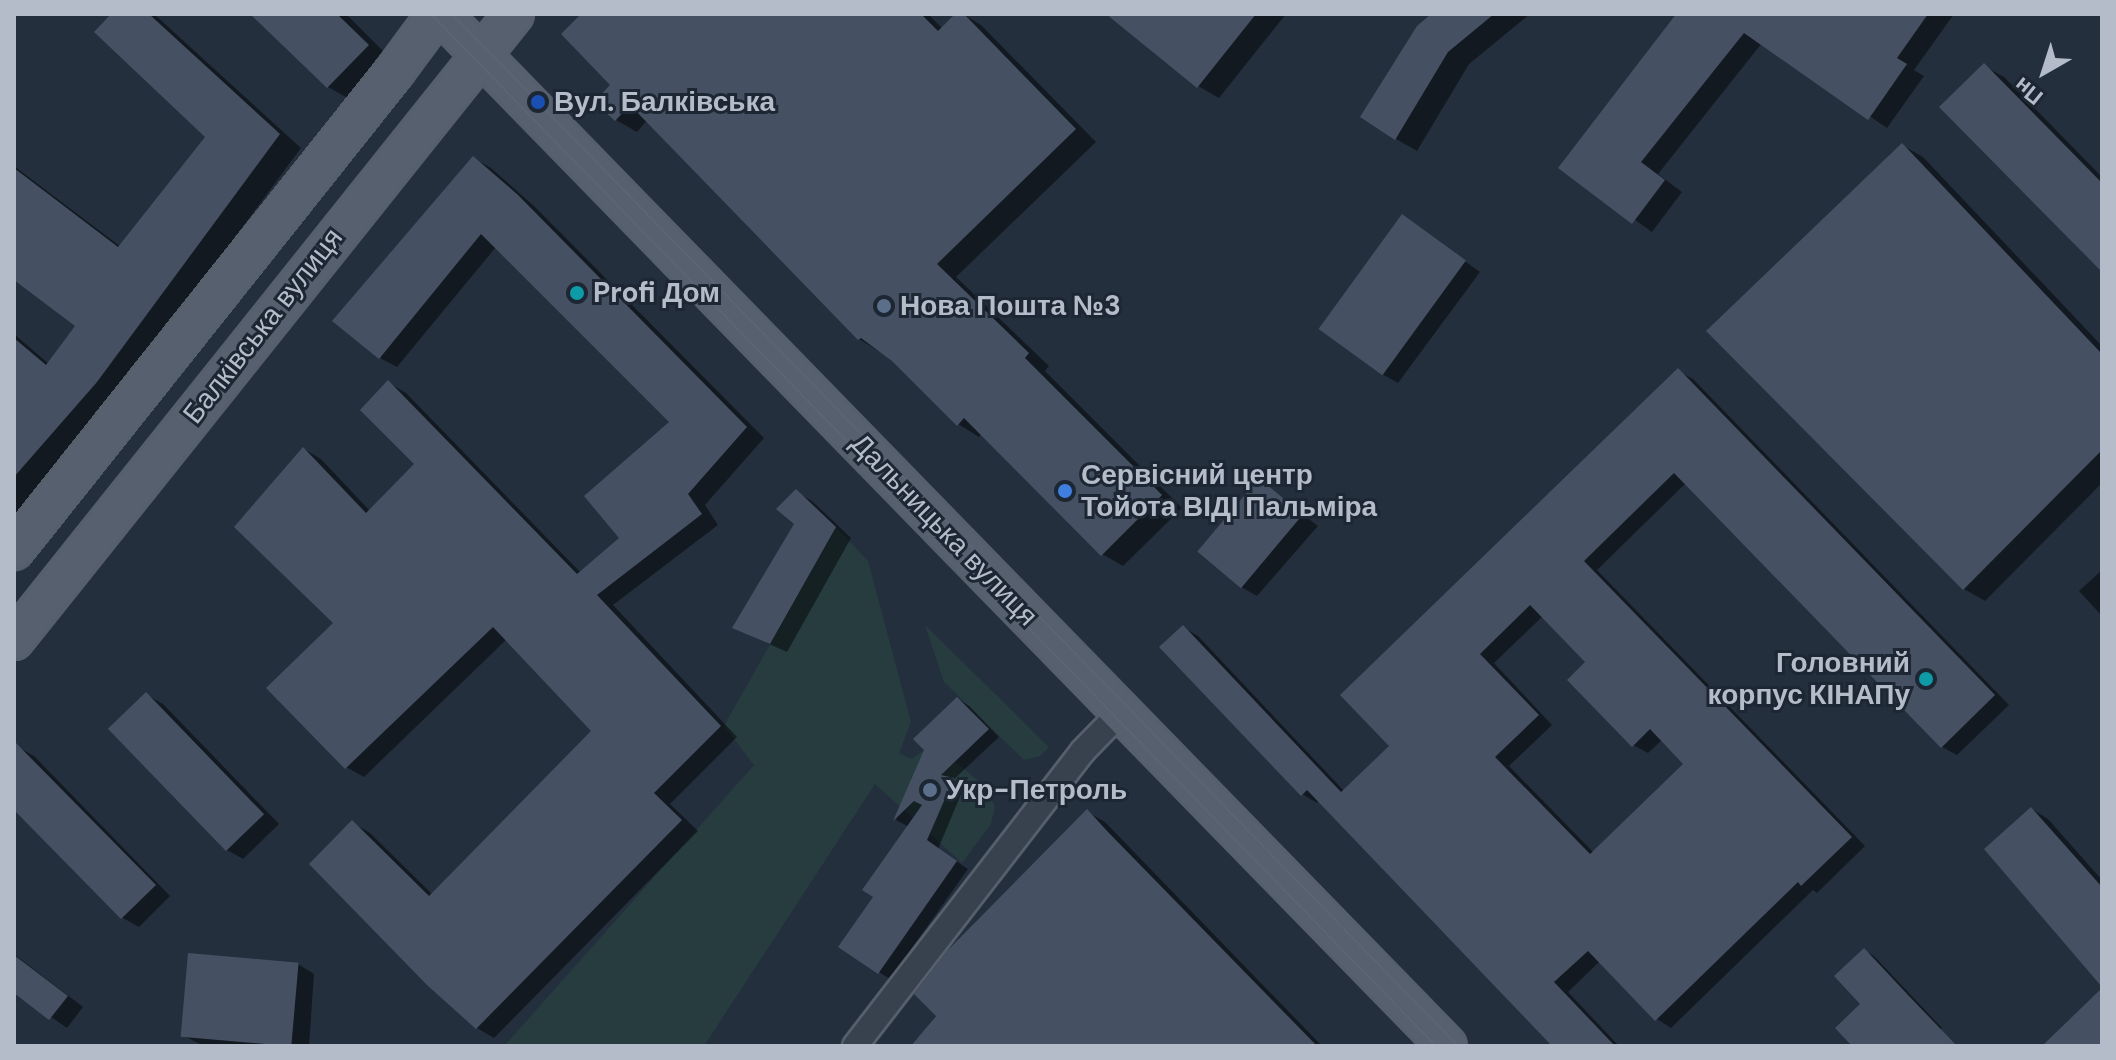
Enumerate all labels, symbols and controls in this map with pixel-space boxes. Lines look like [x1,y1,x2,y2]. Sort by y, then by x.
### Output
north arrow [2004,32,2084,112]
text: Пн [2008,71,2049,111]
place label: Вул. Балківська [554,85,775,119]
marker: Вул. Балківська [529,93,547,111]
street label: Балківська вулиця [176,222,350,430]
place label: Profi Дом [593,276,720,310]
marker: Profi Дом [568,284,586,302]
place label: Нова Пошта №3 [900,289,1121,323]
marker: Нова Пошта №3 [875,297,893,315]
street label: Дальницька вулиця [844,427,1044,633]
place label: Сервісний центр Тойота ВІДІ Пальміра [1081,458,1377,524]
marker: Сервісний центр Тойота ВІДІ Пальміра [1056,482,1074,500]
place label: Головний корпус КІНАПу [1708,646,1910,712]
marker: Головний корпус КІНАПу [1917,670,1935,688]
place label: Укр-Петроль [946,773,1127,807]
marker: Укр-Петроль [921,781,939,799]

